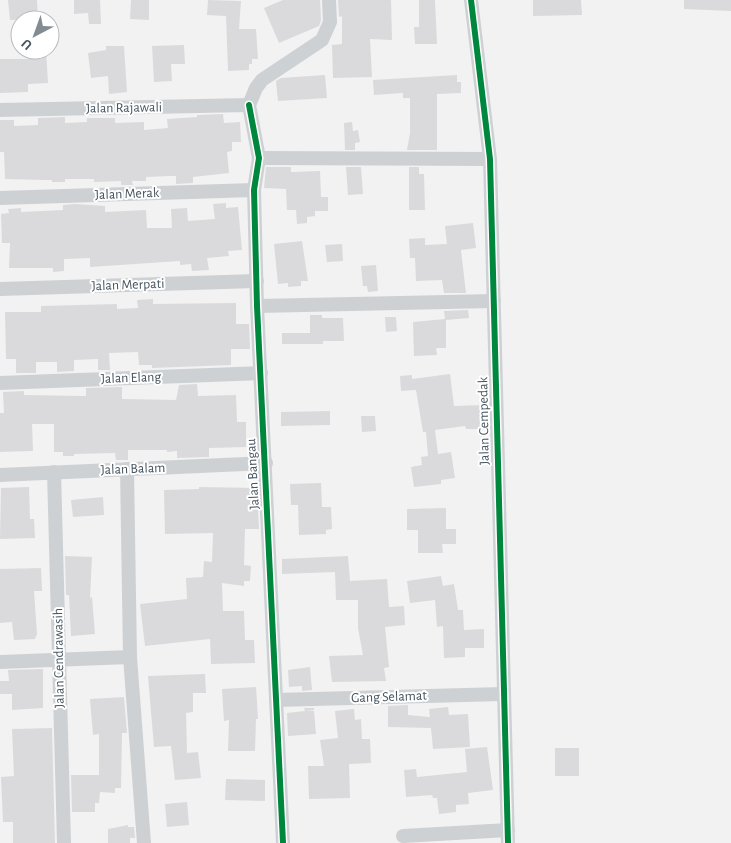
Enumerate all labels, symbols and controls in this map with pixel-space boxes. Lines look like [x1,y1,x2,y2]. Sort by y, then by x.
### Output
north arrow [10,10,60,60]
text: U [19,36,35,52]
street label: Jalan Rajawali [86,100,162,116]
street label: Jalan Merak [95,186,160,202]
street label: Jalan Merpati [91,277,165,293]
street label: Jalan Elang [101,370,162,386]
street label: Jalan Cempedak [476,376,492,465]
street label: Jalan Bangau [244,438,262,510]
street label: Jalan Balam [100,461,166,477]
street label: Jalan Cendrawasih [51,608,67,708]
street label: Gang Selamat [351,689,428,705]

